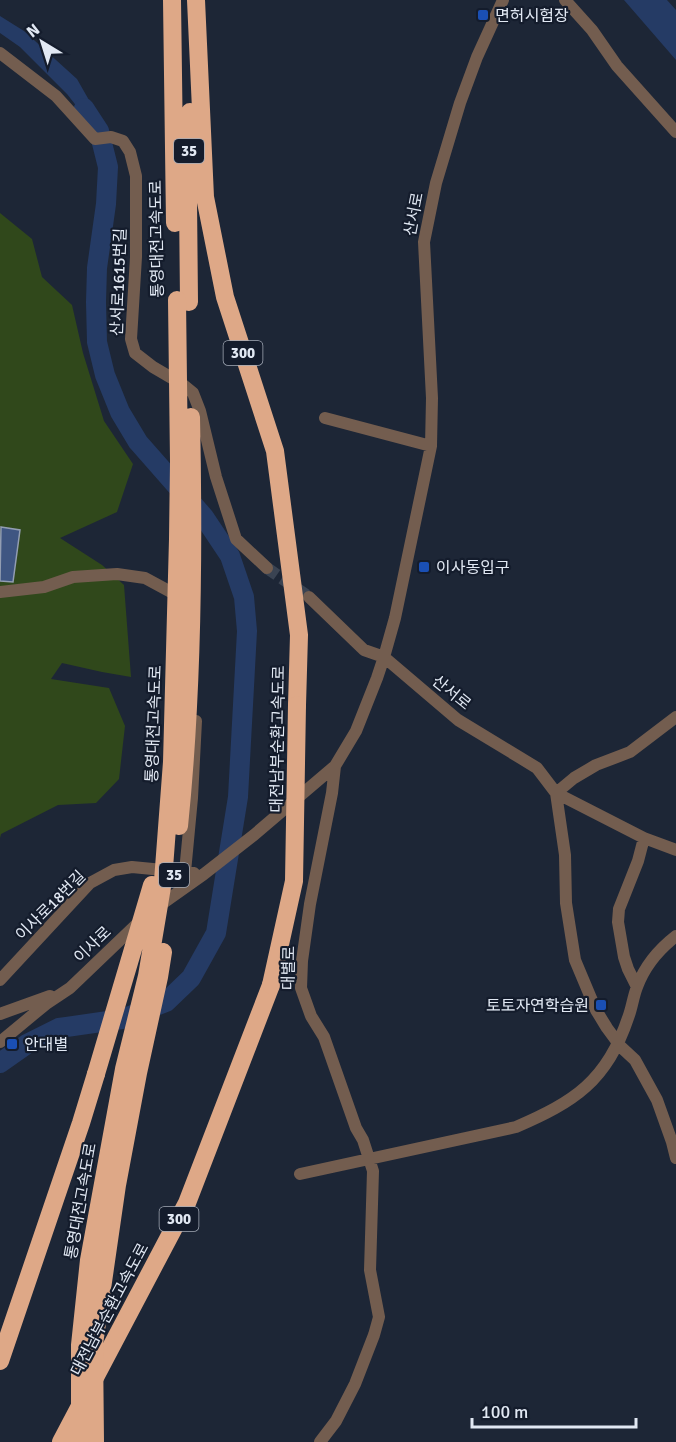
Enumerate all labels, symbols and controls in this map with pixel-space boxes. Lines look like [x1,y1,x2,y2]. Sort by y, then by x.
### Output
place label: 면허시험장 [495,6,569,26]
marker: 면허시험장 [476,8,490,22]
north arrow [12,12,72,72]
text: N [23,20,44,42]
road number: 35 [174,139,204,163]
street label: 통영대전고속도로 [146,180,168,298]
street label: 산서로 [400,190,428,238]
street label: 산서로1615번길 [107,228,131,336]
road number: 300 [224,341,262,365]
place label: 이사동입구 [436,558,510,578]
marker: 이사동입구 [417,560,431,574]
street label: 통영대전고속도로 [142,665,166,783]
street label: 대전남부순환고속도로 [267,665,289,813]
street label: 산서로 [428,671,475,715]
road number: 35 [159,863,189,887]
street label: 이사로18번길 [12,867,90,945]
street label: 이사로 [70,922,116,967]
street label: 대별로 [279,945,299,990]
place label: 토토자연학습원 [486,996,589,1016]
marker: 토토자연학습원 [594,998,608,1012]
place label: 안대별 [24,1035,68,1055]
marker: 안대별 [5,1037,19,1051]
street label: 통영대전고속도로 [61,1141,101,1261]
road number: 300 [160,1207,198,1231]
street label: 대전남부순환고속도로 [66,1240,153,1379]
scale bar [472,1391,636,1429]
text: 100 m [481,1401,528,1423]

